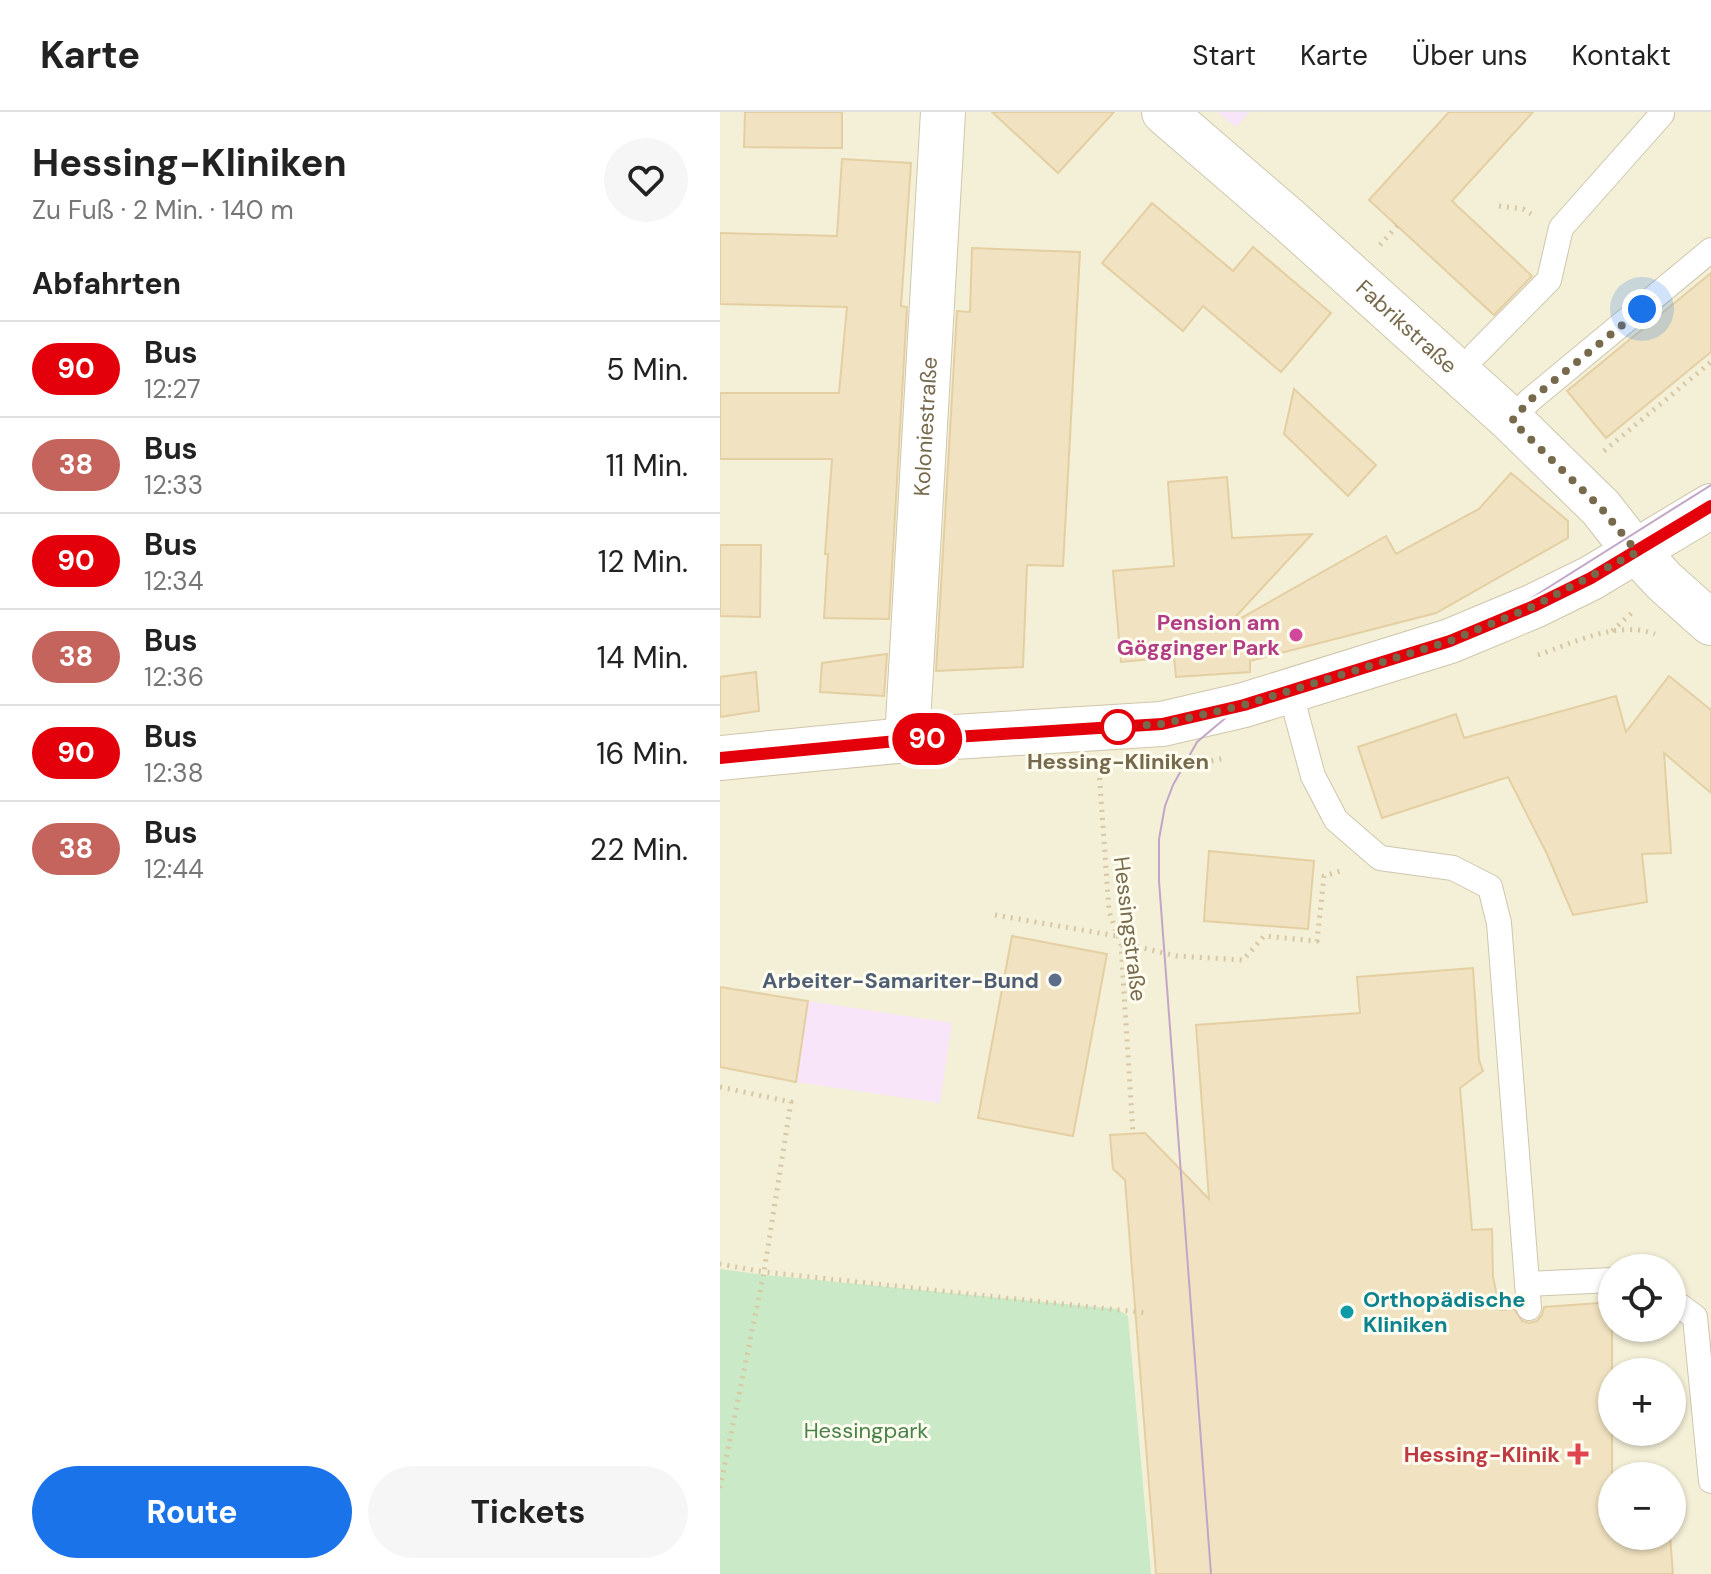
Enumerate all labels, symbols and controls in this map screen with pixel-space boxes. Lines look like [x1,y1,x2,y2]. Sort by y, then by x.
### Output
text: Karte [40,30,140,80]
text: Start [1192,37,1256,74]
text: Karte [1300,37,1368,74]
text: Über uns [1412,37,1528,74]
text: Kontakt [1572,37,1671,74]
text: Hessing-Kliniken [32,138,347,188]
button: heart [604,138,688,222]
text: Zu Fuß · 2 Min. · 140 m [32,193,294,227]
text: Abfahrten [32,264,181,303]
street label: Fabrikstraße [1350,273,1464,380]
your location [1622,289,1662,329]
text: Bus [144,333,198,372]
text: 90 [57,350,95,387]
text: 5 Min. [606,350,688,389]
street label: Koloniestraße [907,356,943,497]
text: 12:27 [144,372,201,406]
text: Bus [144,429,198,468]
text: 38 [59,446,93,483]
text: 11 Min. [606,446,688,485]
text: 12:33 [144,468,203,502]
text: Bus [144,525,198,564]
text: 90 [57,542,95,579]
text: 12 Min. [598,542,688,581]
text: 12:34 [144,564,204,598]
place label: Pension am Gögginger Park [1117,608,1280,662]
text: Bus [144,621,198,660]
marker: Pension am Gögginger Park [1287,626,1305,644]
text: 38 [59,638,93,675]
text: 14 Min. [597,638,688,677]
text: 12:36 [144,660,204,694]
marker: Hessing-Kliniken [1101,710,1135,744]
line badge: 90 [891,713,963,765]
text: Bus [144,717,198,756]
text: 90 [908,720,946,757]
text: 90 [57,734,95,771]
text: 16 Min. [596,734,688,773]
place label: Hessing-Kliniken [1027,747,1209,776]
text: 12:38 [144,756,204,790]
text: Bus [144,813,198,852]
text: 38 [59,830,93,867]
text: 22 Min. [590,830,688,869]
text: 12:44 [144,852,204,886]
street label: Hessingstraße [1107,855,1153,1003]
place label: Arbeiter-Samariter-Bund [762,966,1039,995]
marker: Arbeiter-Samariter-Bund [1046,971,1064,989]
map controls [1598,1254,1686,1550]
button: locate [1598,1254,1686,1342]
place label: Orthopädische Kliniken [1363,1285,1525,1339]
marker: Orthopädische Kliniken [1338,1303,1356,1321]
button: + [1598,1358,1686,1446]
park label: Hessingpark [804,1416,928,1445]
place label: Hessing-Klinik [1404,1440,1560,1469]
marker: Hessing-Klinik [1567,1443,1589,1465]
button: − [1598,1462,1686,1550]
button: Route [32,1466,352,1558]
button: Tickets [368,1466,688,1558]

